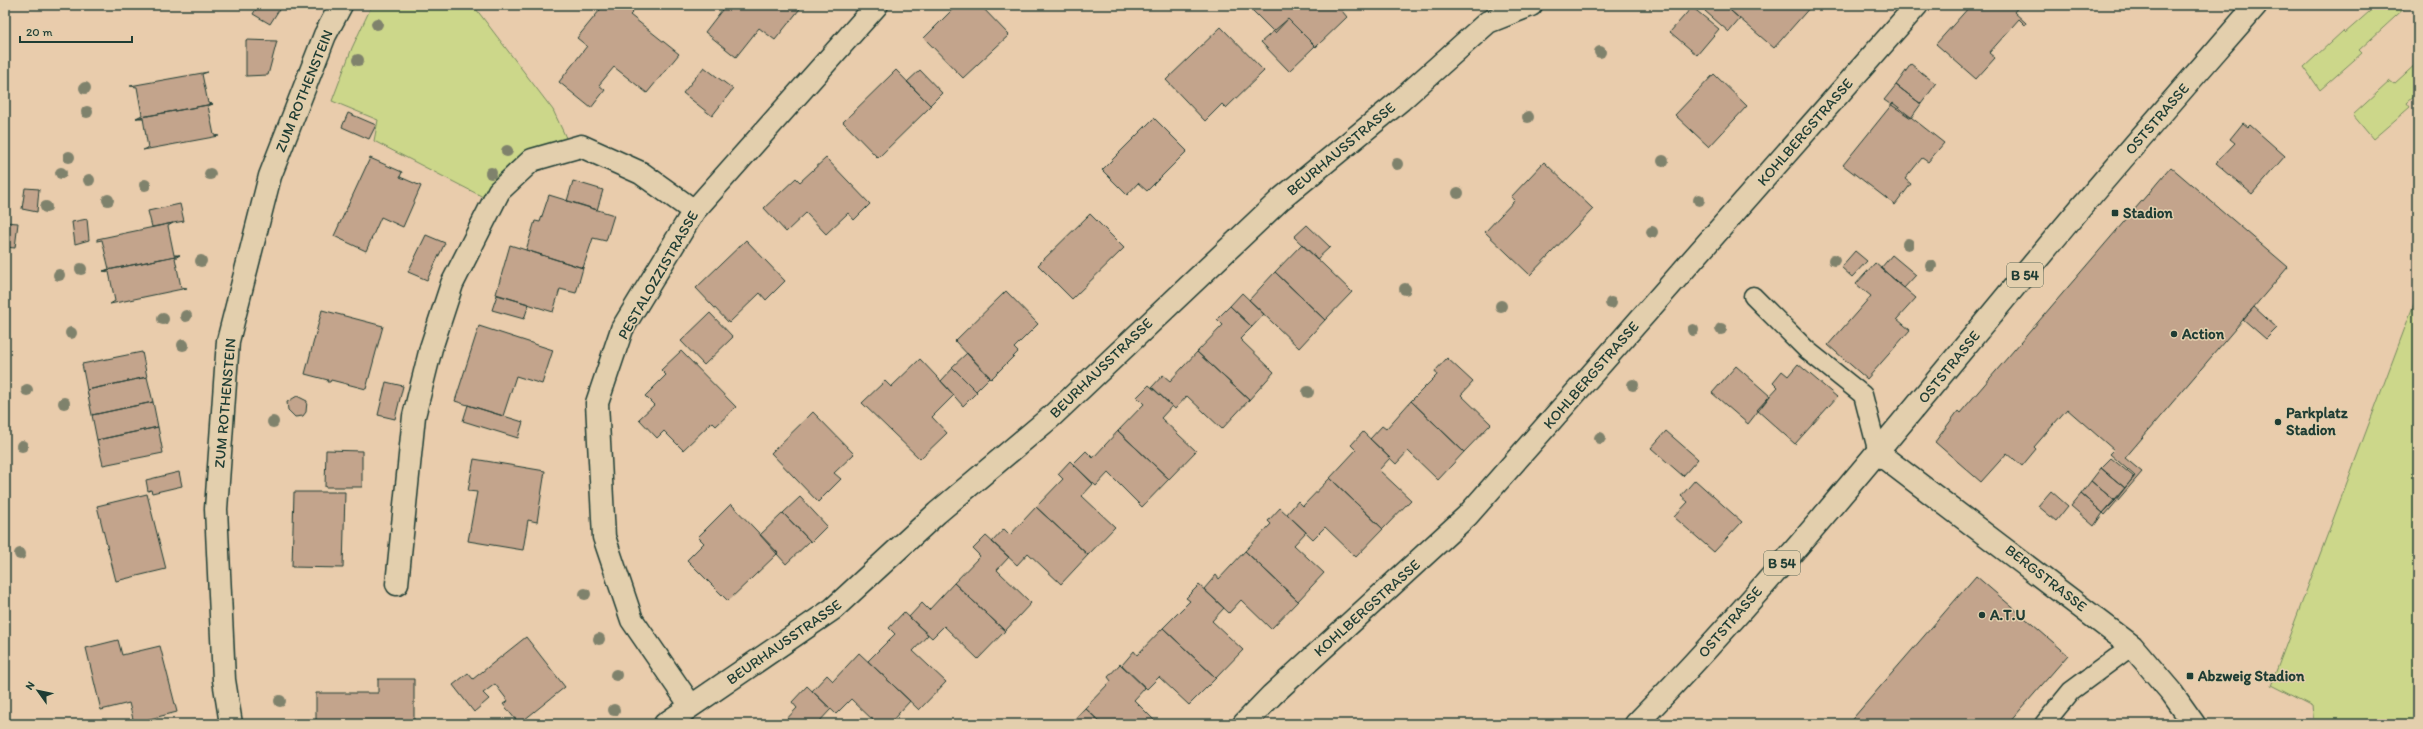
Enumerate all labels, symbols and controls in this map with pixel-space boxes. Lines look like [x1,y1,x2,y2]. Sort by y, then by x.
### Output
scale bar [20,18,132,44]
text: 20 m [26,25,53,39]
street label: ZUM ROTHENSTEIN [271,27,337,155]
street label: KOHLBERGSTRASSE [1753,74,1857,190]
street label: OSTSTRASSE [2121,80,2193,158]
street label: BEURHAUSSTRASSE [1283,98,1399,200]
place label: Stadion [2123,204,2173,222]
street label: PESTALOZZISTRASSE [614,208,702,342]
marker: Stadion [2110,208,2120,218]
road number: B 54 [2007,263,2043,287]
street label: BEURHAUSSTRASSE [1046,314,1156,422]
street label: KOHLBERGSTRASSE [1539,317,1643,433]
place label: Action [2181,325,2225,343]
street label: OSTSTRASSE [1914,327,1984,407]
marker: Action [2169,329,2179,339]
street label: ZUM ROTHENSTEIN [210,337,240,469]
place label: Parkplatz Stadion [2286,404,2349,439]
marker: Parkplatz Stadion [2273,417,2283,427]
street label: BERGSTRASSE [2002,541,2090,615]
road number: B 54 [1764,551,1800,575]
street label: KOHLBERGSTRASSE [1310,556,1424,660]
street label: OSTSTRASSE [1694,583,1766,661]
street label: BEURHAUSSTRASSE [723,596,845,688]
place label: A.T.U [1989,606,2025,624]
marker: A.T.U [1977,610,1987,620]
place label: Abzweig Stadion [2197,667,2305,686]
north arrow [18,671,58,711]
marker: Abzweig Stadion [2185,671,2195,681]
text: N [23,679,38,692]

